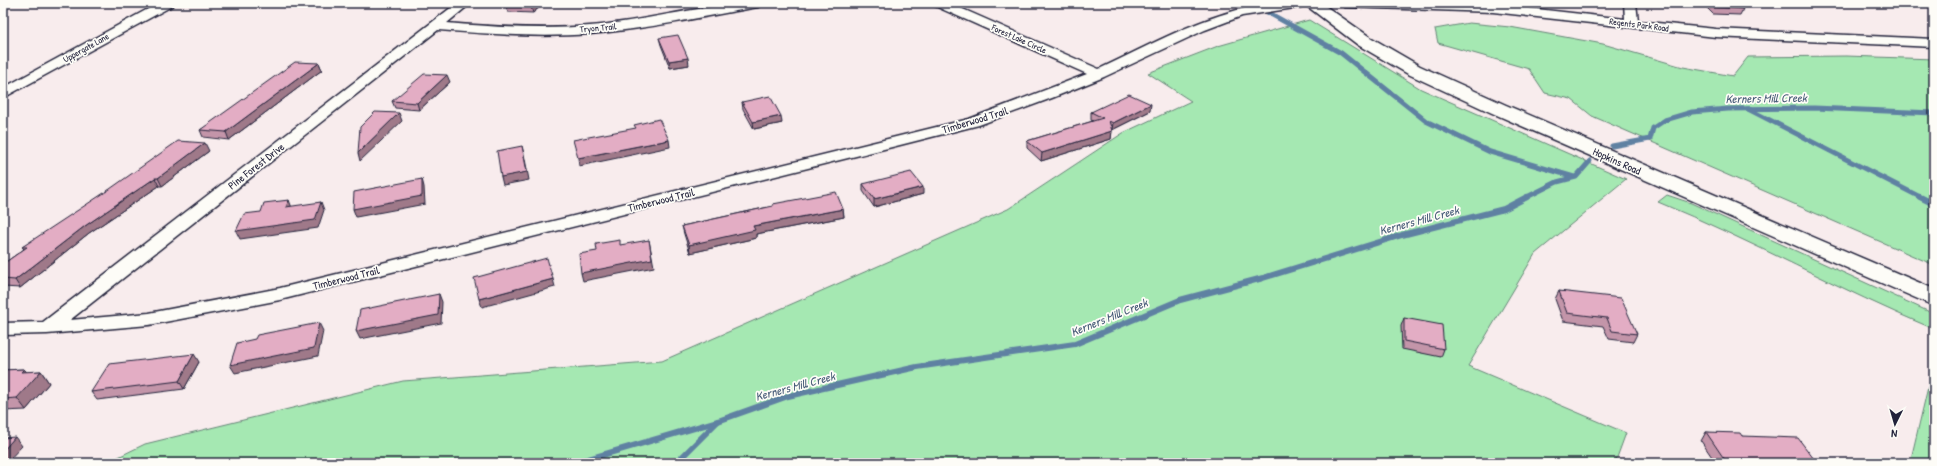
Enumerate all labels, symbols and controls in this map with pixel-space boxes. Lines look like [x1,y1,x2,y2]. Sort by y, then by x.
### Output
street label: Regents Park Road [1609,15,1670,35]
street label: Tryon Trail [579,20,617,36]
street label: Forest Lake Circle [989,21,1049,57]
street label: Uppergate Lane [61,30,111,65]
water label: Kerners Mill Creek [1725,89,1808,107]
street label: Timberwood Trail [940,103,1010,137]
street label: Pine Forest Drive [225,139,288,192]
street label: Hopkins Road [1591,144,1644,178]
street label: Timberwood Trail [626,185,696,215]
water label: Kerners Mill Creek [1377,201,1461,239]
street label: Timberwood Trail [311,263,381,293]
water label: Kerners Mill Creek [1068,294,1151,340]
water label: Kerners Mill Creek [753,367,837,405]
north arrow [1875,404,1915,444]
text: N [1890,427,1898,441]

